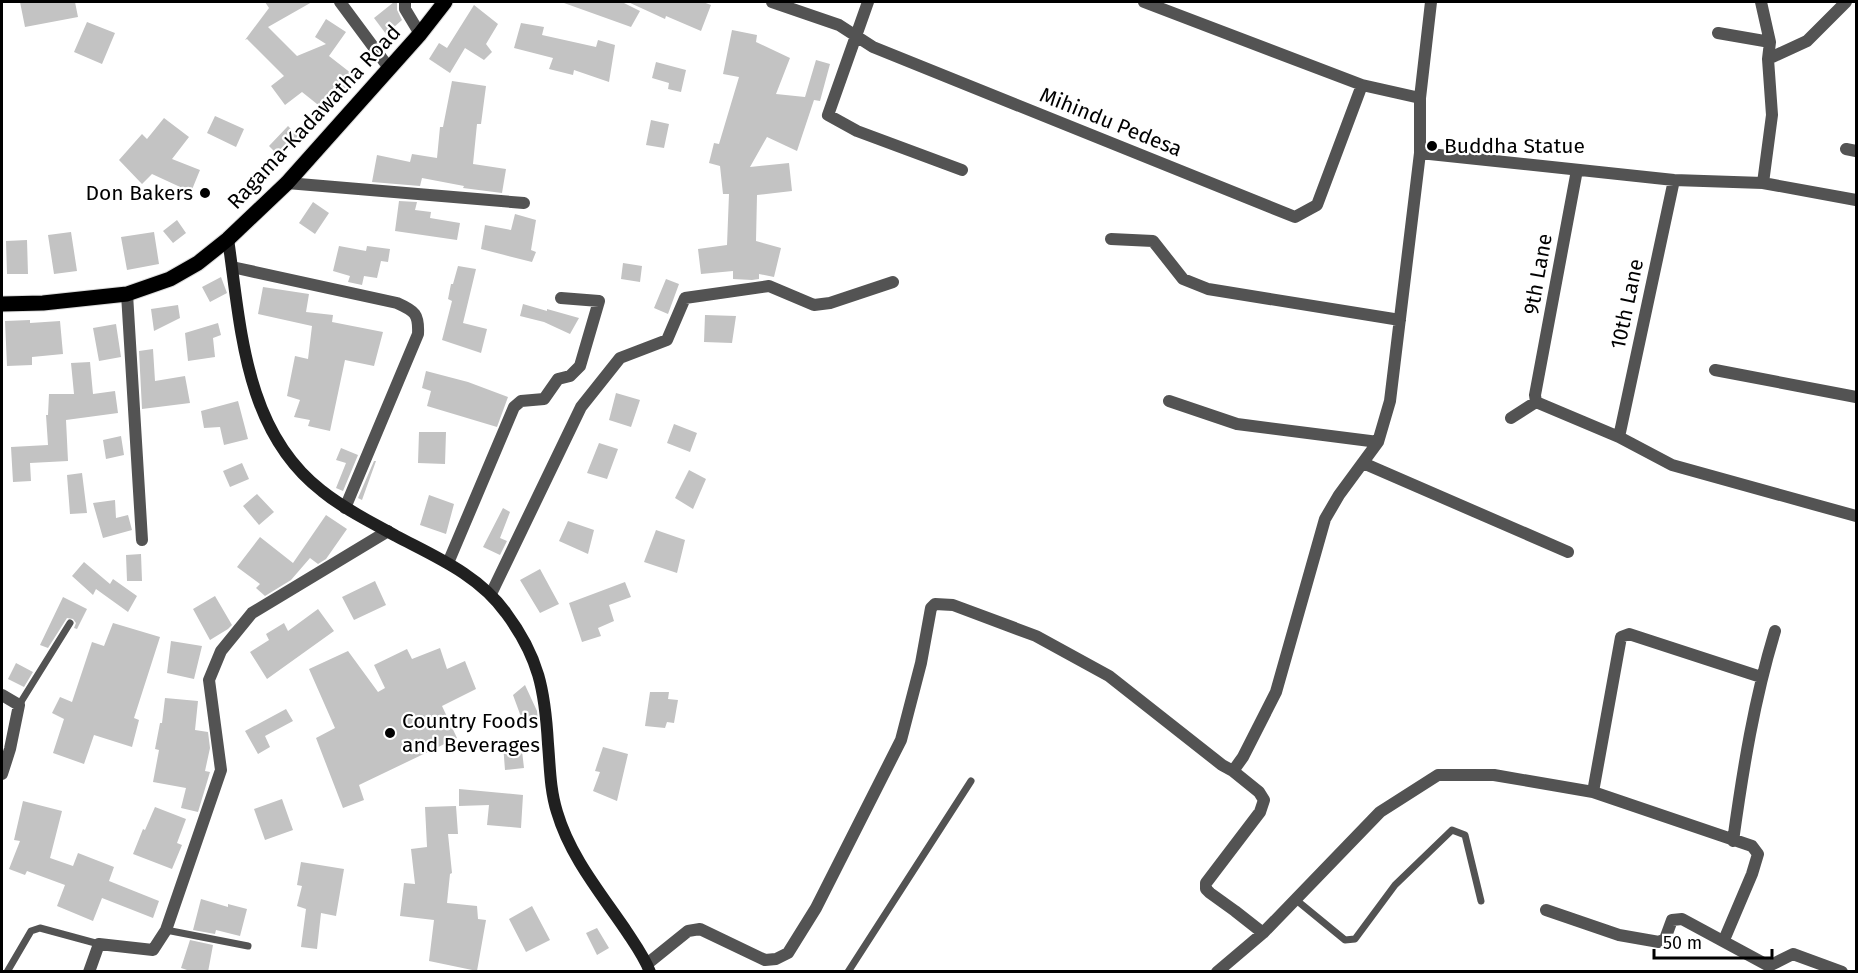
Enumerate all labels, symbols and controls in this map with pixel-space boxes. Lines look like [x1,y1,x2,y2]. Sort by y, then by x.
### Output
street label: Ragama-Kadawatha Road [222,19,406,215]
street label: Mihindu Pedesa [1036,82,1186,162]
place label: Buddha Statue [1444,133,1585,159]
marker: Buddha Statue [1425,139,1439,153]
place label: Don Bakers [86,180,193,206]
marker: Don Bakers [198,186,212,200]
street label: 9th Lane [1518,231,1558,317]
street label: 10th Lane [1605,256,1649,352]
place label: Country Foods and Beverages [402,708,540,758]
marker: Country Foods and Beverages [383,726,397,740]
scale bar [1654,922,1772,960]
text: 50 m [1663,932,1702,954]

